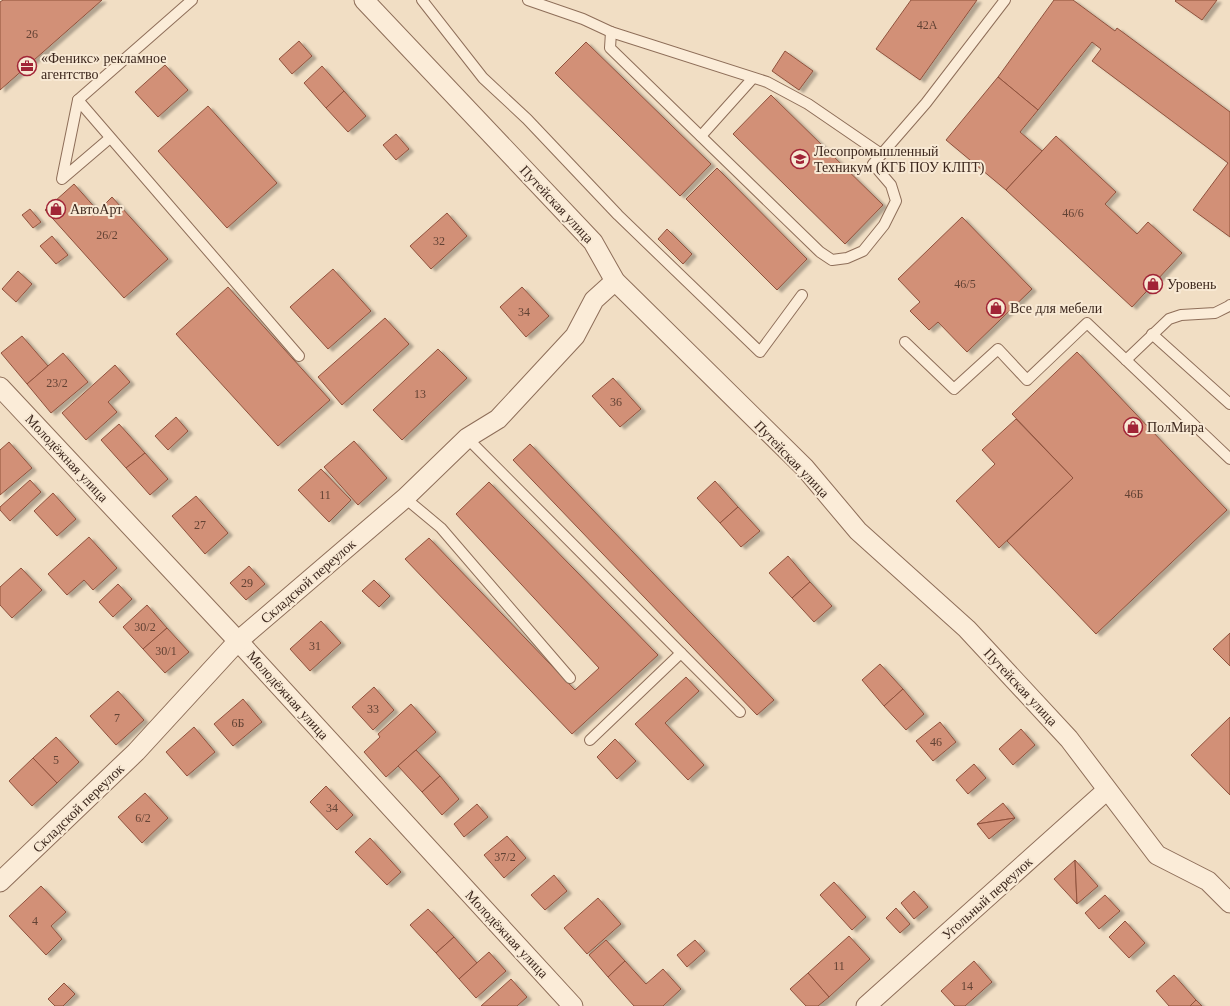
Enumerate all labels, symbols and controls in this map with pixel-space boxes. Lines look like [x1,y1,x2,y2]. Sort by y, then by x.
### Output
house number: 42А [917,18,938,32]
house number: 26 [26,27,38,41]
place label: «Феникс» рекламное агентство [41,51,166,82]
office icon: «Феникс» рекламное агентство [16,55,38,77]
place label: Лесопромышленный Техникум (КГБ ПОУ КЛПТ) [814,144,985,176]
school or university icon: Лесопромышленный Техникум (КГБ ПОУ КЛПТ) [789,148,811,170]
street label: Путейская улица [517,162,597,247]
shop icon: АвтоАрт [45,198,67,220]
place label: АвтоАрт [70,202,122,217]
house number: 46/6 [1062,206,1084,220]
house number: 26/2 [96,228,118,242]
house number: 32 [433,234,445,248]
shop icon: Уровень [1142,273,1164,295]
house number: 46/5 [954,277,976,291]
place label: Уровень [1167,277,1216,292]
shop icon: Все для мебели [985,297,1007,319]
place label: Все для мебели [1010,301,1103,316]
house number: 34 [518,305,530,319]
house number: 23/2 [46,376,68,390]
house number: 13 [414,387,426,401]
house number: 36 [610,395,622,409]
street label: Молодёжная улица [22,412,111,506]
shop icon: ПолМира [1122,416,1144,438]
street label: Путейская улица [751,418,832,501]
place label: ПолМира [1147,420,1205,435]
house number: 46Б [1125,487,1144,501]
house number: 11 [319,488,331,502]
house number: 27 [194,518,206,532]
street label: Складской переулок [258,536,359,627]
house number: 29 [241,576,253,590]
house number: 30/2 [134,620,156,634]
house number: 31 [309,639,321,653]
house number: 30/1 [155,644,177,658]
street label: Путейская улица [981,645,1061,730]
street label: Молодёжная улица [244,648,332,743]
house number: 33 [367,702,379,716]
house number: 7 [114,711,120,725]
house number: 6Б [232,716,245,730]
house number: 46 [930,735,942,749]
house number: 5 [53,753,59,767]
street label: Складской переулок [30,761,127,856]
house number: 34 [326,801,338,815]
house number: 6/2 [135,811,151,825]
house number: 37/2 [494,850,516,864]
street label: Угольный переулок [939,854,1036,943]
street label: Молодёжная улица [462,888,551,982]
house number: 4 [32,914,38,928]
house number: 11 [833,959,845,973]
house number: 14 [961,979,973,993]

